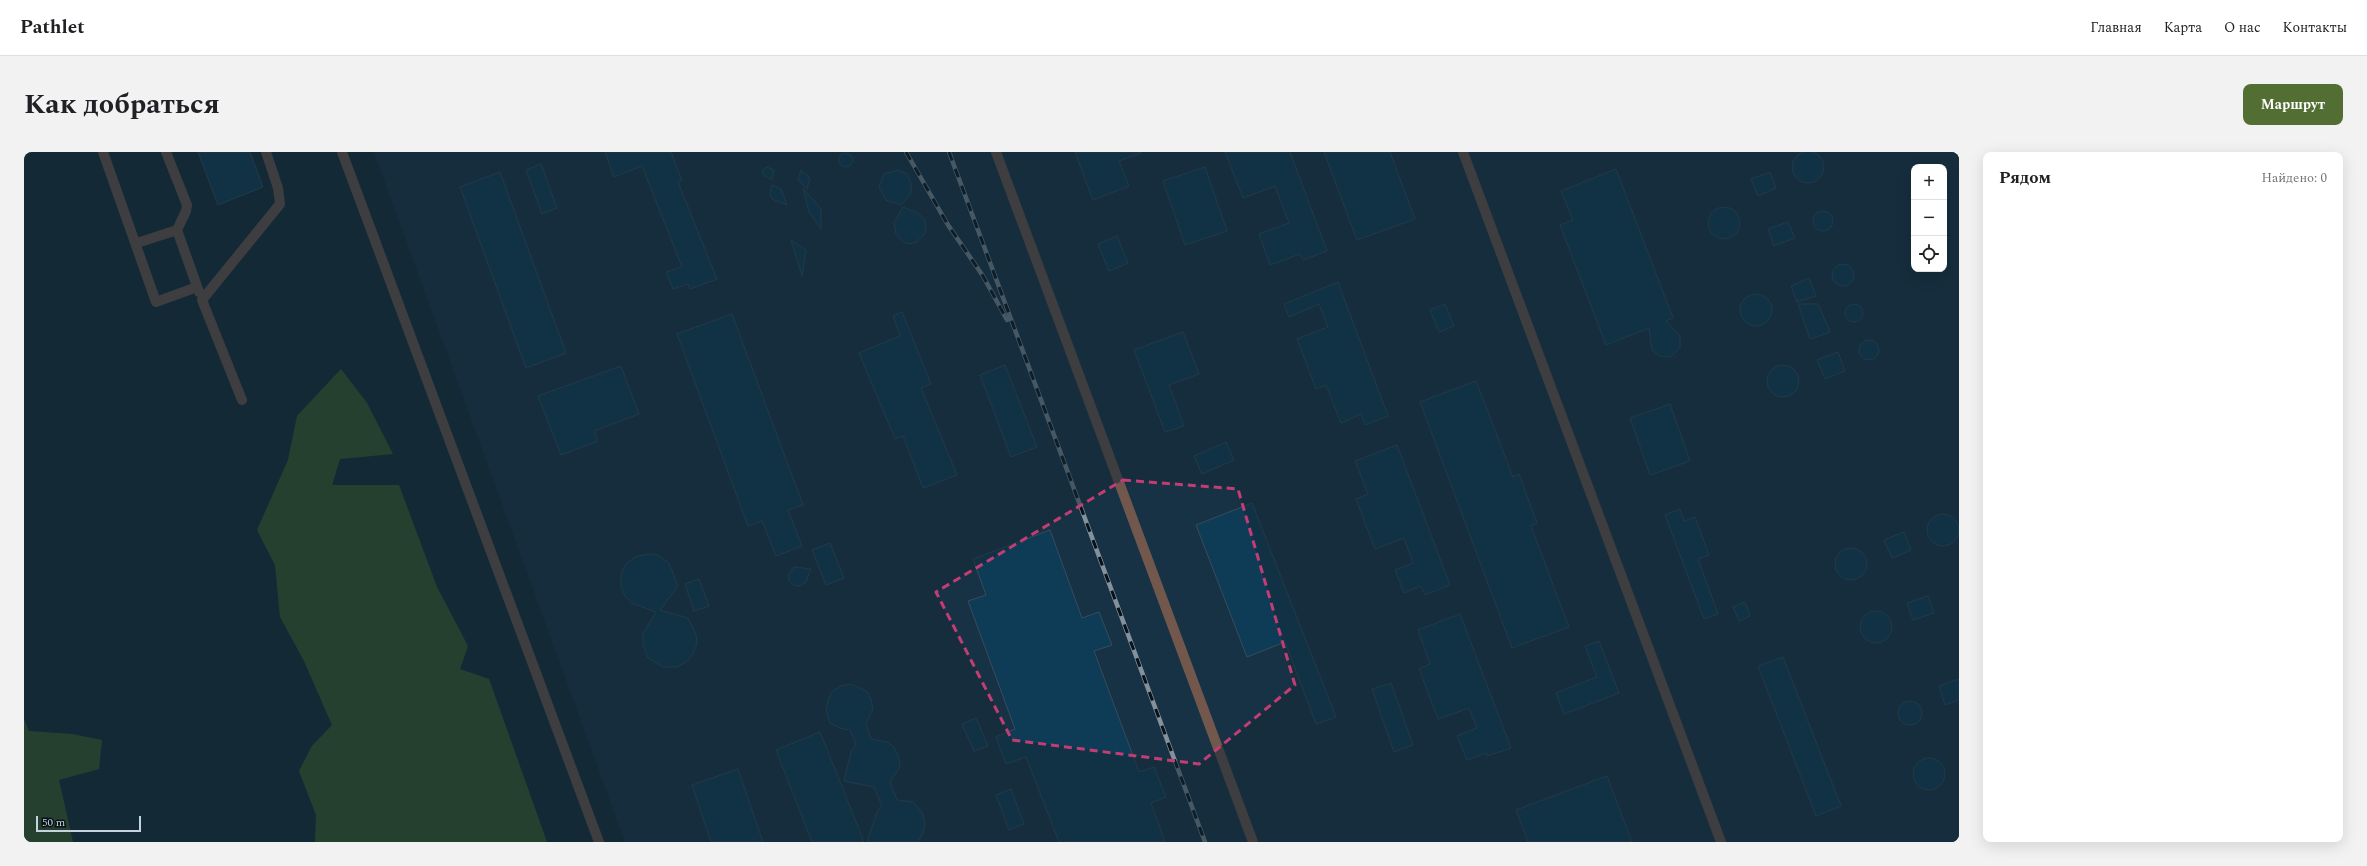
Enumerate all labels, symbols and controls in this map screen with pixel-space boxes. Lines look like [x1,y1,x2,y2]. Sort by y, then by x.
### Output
text: Pathlet [20,13,85,42]
text: Главная [2090,17,2142,38]
text: Карта [2164,17,2202,38]
text: О нас [2224,17,2261,38]
text: Контакты [2283,17,2347,38]
text: Как добраться [24,83,220,126]
button: Маршрут [2243,84,2343,125]
map controls [1911,164,1947,272]
button: + [1911,164,1947,200]
text: Рядом [1999,165,2051,191]
text: Найдено: 0 [2261,168,2327,188]
button: − [1911,200,1947,236]
button: locate [1911,236,1947,272]
scale bar [36,814,141,833]
text: 50 m [42,814,65,831]

